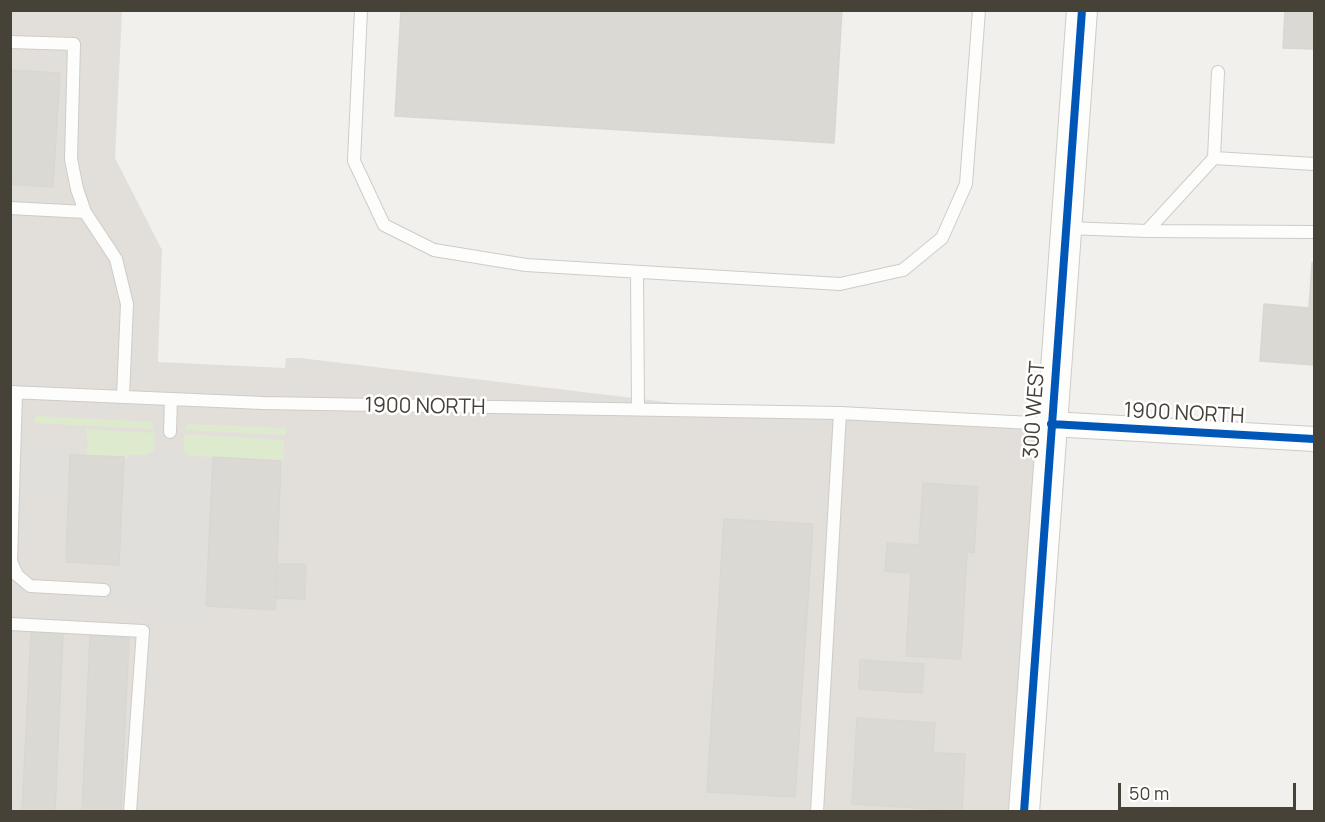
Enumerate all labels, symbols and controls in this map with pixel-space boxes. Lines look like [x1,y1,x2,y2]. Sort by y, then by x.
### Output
street label: 300 WEST [1019,360,1051,460]
street label: 1900 NORTH [364,393,486,421]
street label: 1900 NORTH [1123,398,1245,430]
scale bar [1121,771,1300,809]
text: 50 m [1129,781,1169,805]

